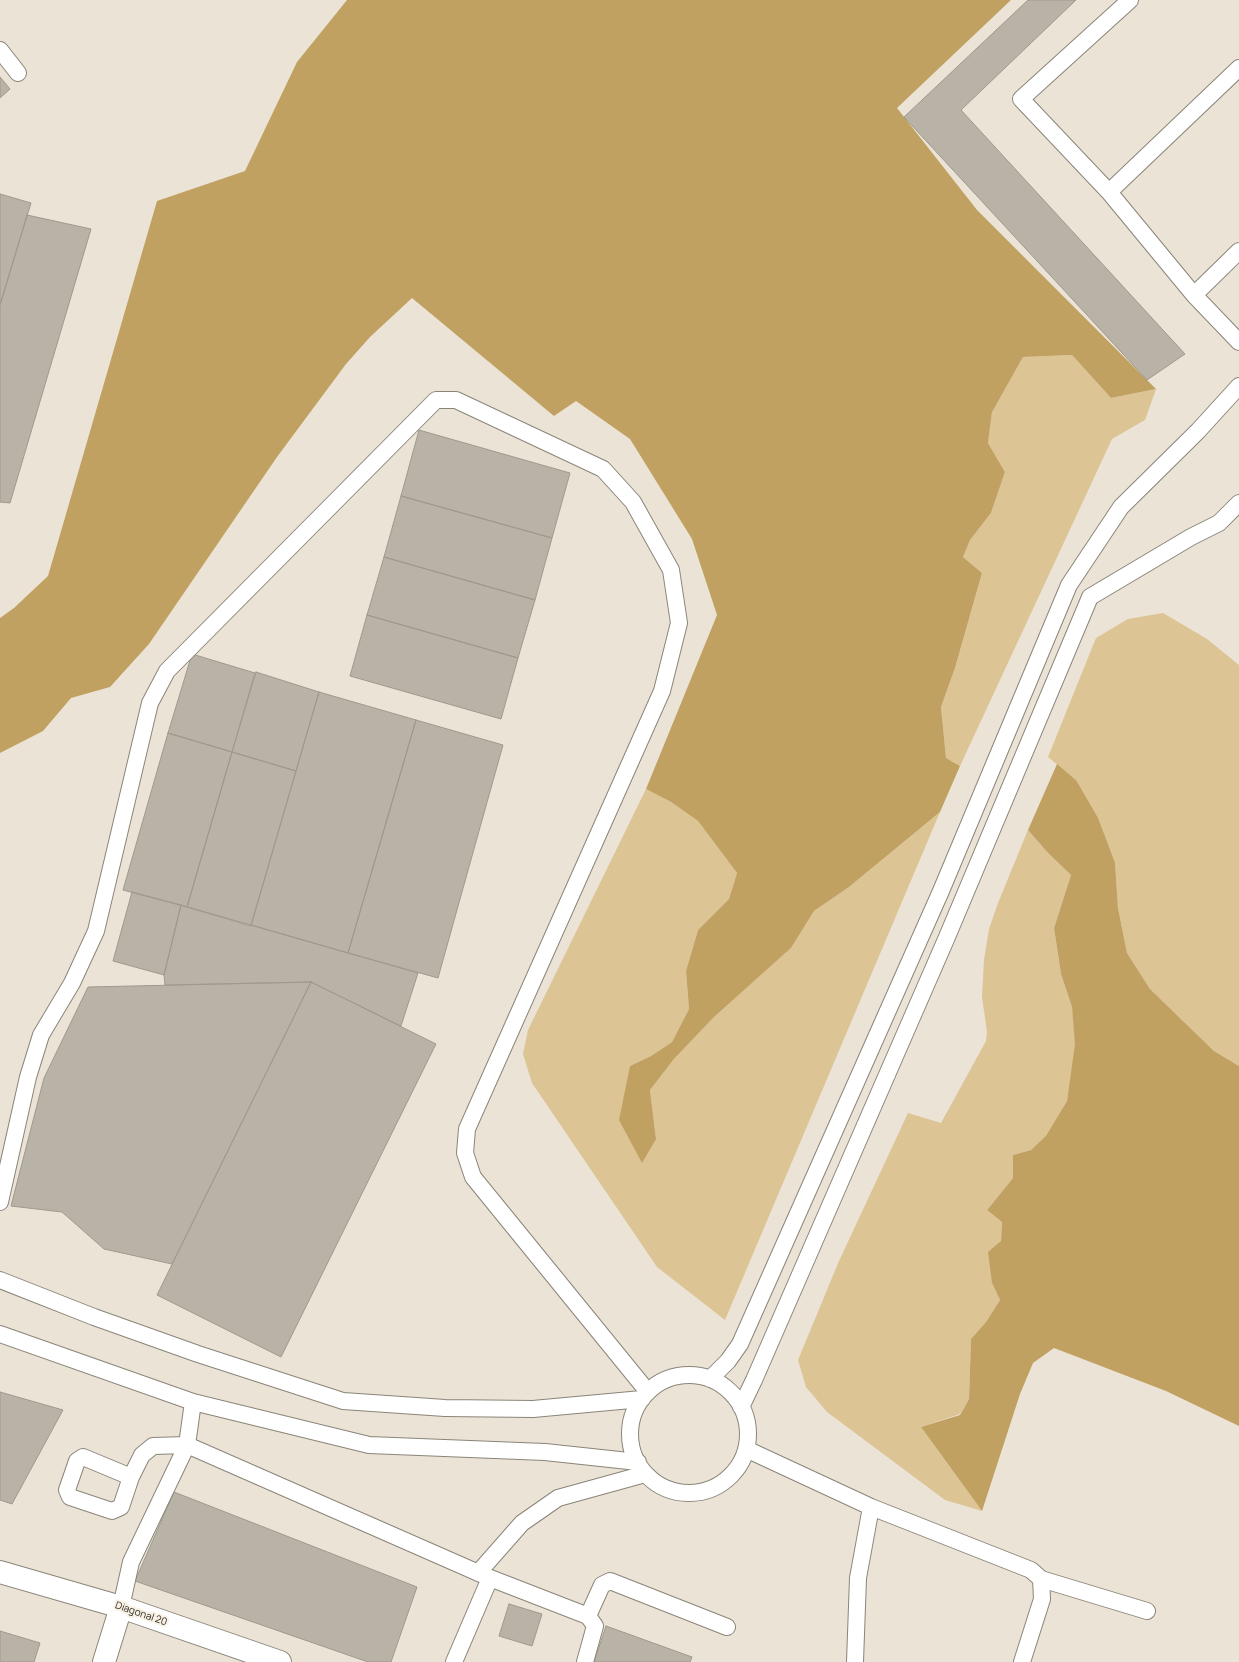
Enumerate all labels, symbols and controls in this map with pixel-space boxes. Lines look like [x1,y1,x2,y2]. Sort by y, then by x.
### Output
street label: Diagonal 20 [113,1600,169,1628]

